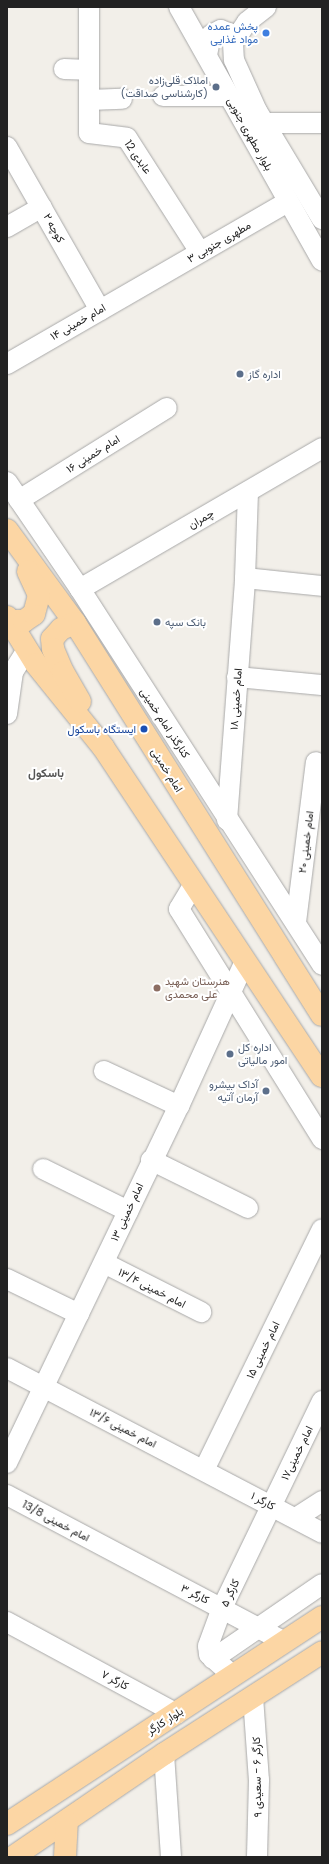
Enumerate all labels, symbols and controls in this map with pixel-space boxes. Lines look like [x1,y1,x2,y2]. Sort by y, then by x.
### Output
place label: پخش عمده مواد غذایی [208,20,258,46]
marker: پخش عمده مواد غذایی [261,28,271,38]
place label: املاک قلی‌زاده (کارشناسی صداقت) [120,74,208,100]
marker: املاک قلی‌زاده (کارشناسی صداقت) [211,82,221,92]
street label: بلوار مطهری جنوبی [224,95,276,173]
street label: عابدی 12 [122,138,154,176]
street label: کوچه ۲ [41,211,67,245]
street label: مطهری جنوبی ۳ [185,218,253,266]
street label: امام خمینی ۱۴ [48,301,108,343]
place label: اداره گاز [248,367,281,381]
marker: اداره گاز [235,369,245,379]
street label: امام خمینی ۱۶ [64,432,122,476]
street label: چمران [186,506,216,532]
place label: بانک سپه [165,615,206,629]
marker: بانک سپه [152,617,162,627]
street label: امام خمینی ۱۸ [227,668,245,730]
street label: کنارگذر امام خمینی [137,685,193,761]
place label: ایستگاه باسکول [68,722,136,736]
marker: ایستگاه باسکول [139,724,149,734]
street label: امام خمینی [148,746,186,794]
district label: باسکول [28,766,64,780]
street label: امام خمینی ۲۰ [296,810,316,874]
place label: هنرستان شهید علی محمدی [165,975,230,1001]
marker: هنرستان شهید علی محمدی [152,983,162,993]
place label: اداره کل امور مالیاتی [238,1041,287,1067]
marker: اداره کل امور مالیاتی [225,1049,235,1059]
place label: آداک پیشرو آرمان آتیه [209,1078,258,1104]
marker: آداک پیشرو آرمان آتیه [261,1086,271,1096]
street label: امام خمینی ۱۳ [108,1181,146,1243]
street label: امام خمینی ۱۳/۴ [116,1265,188,1311]
street label: امام خمینی ۱۵ [244,1319,282,1381]
street label: امام خمینی ۱۳/۶ [87,1405,159,1451]
street label: امام خمینی۱۷ [278,1424,316,1482]
street label: کارگر ۱ [249,1489,277,1513]
street label: امام خمینی 13/8 [20,1498,92,1544]
street label: کارگر ۵ [218,1577,242,1609]
street label: کارگر ۳ [179,1581,211,1607]
street label: کارگر ۷ [99,1667,131,1693]
street label: بلوار کارگر [144,1704,186,1738]
street label: کارگر ۶ - سعیدی ۹ [250,1737,264,1817]

